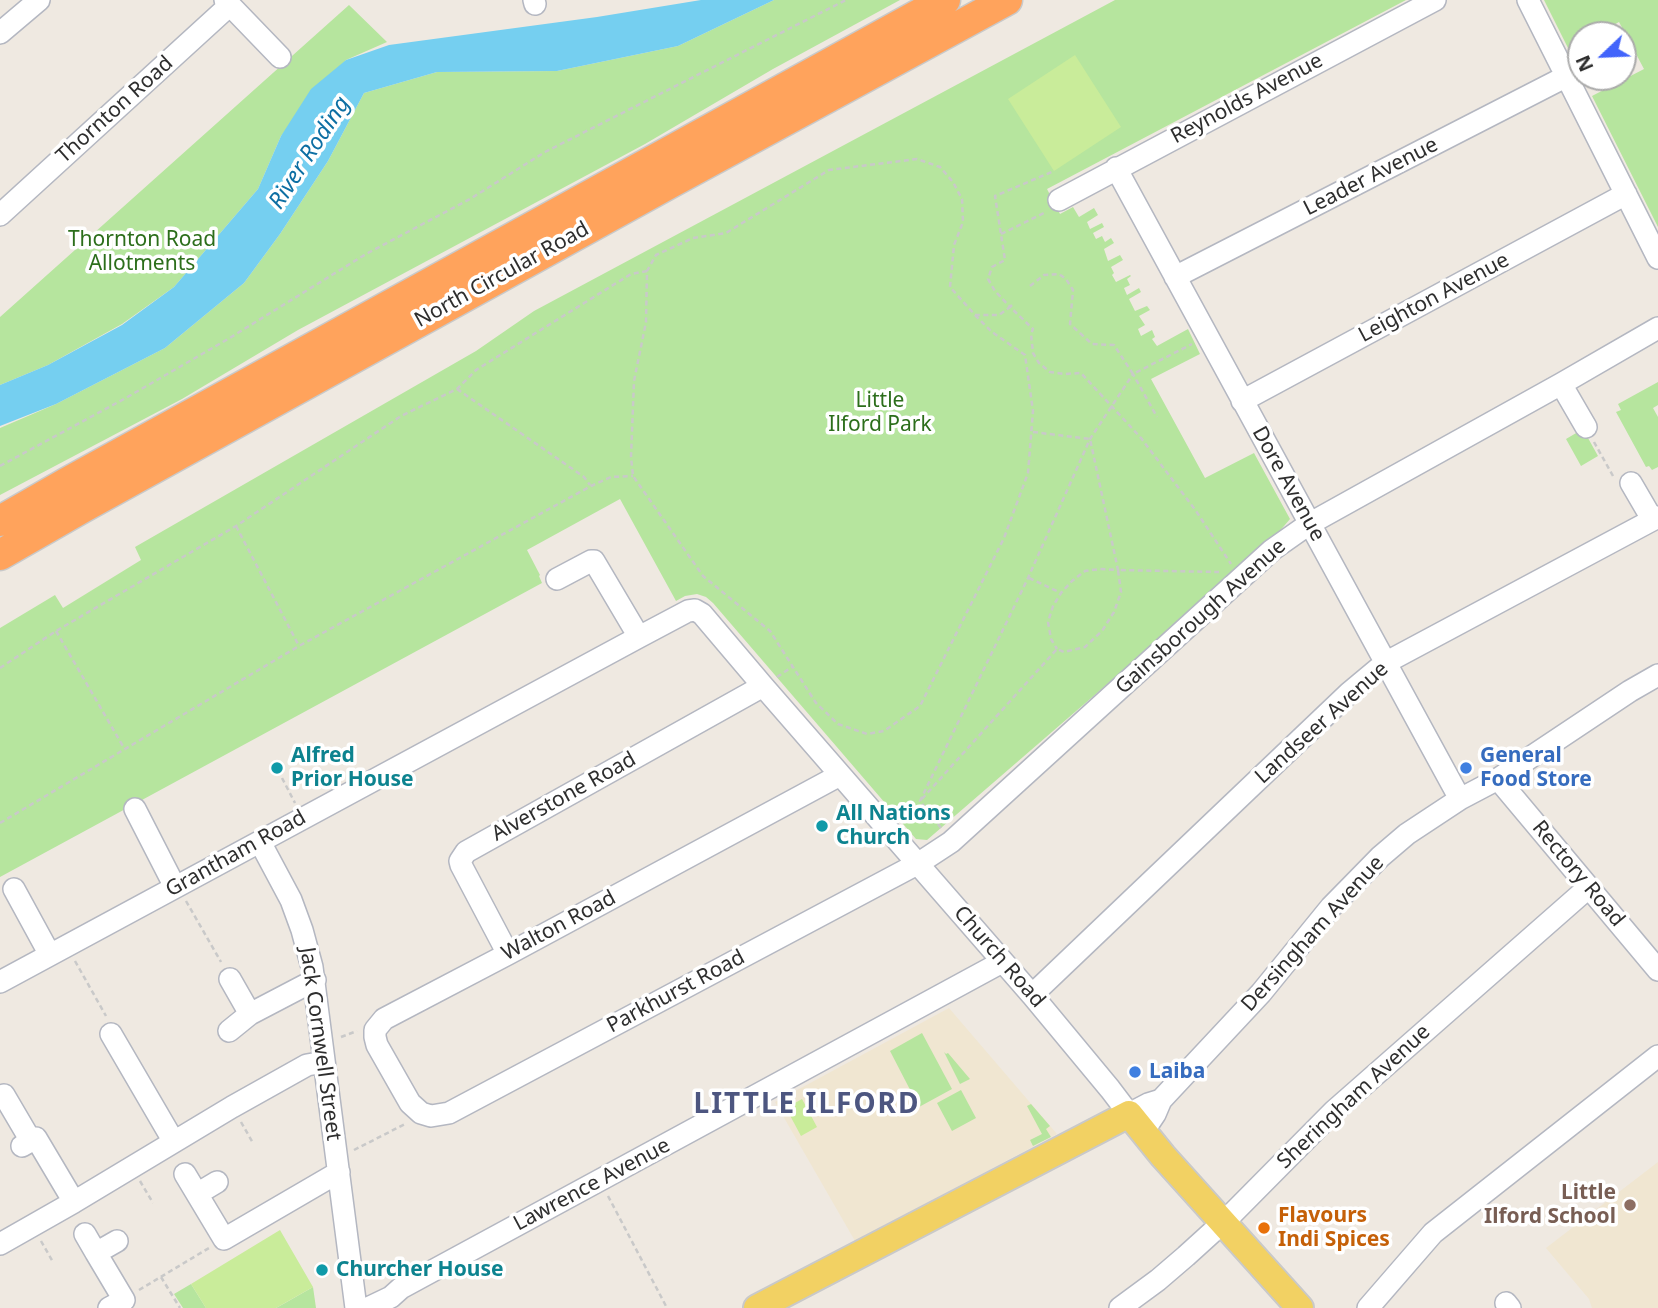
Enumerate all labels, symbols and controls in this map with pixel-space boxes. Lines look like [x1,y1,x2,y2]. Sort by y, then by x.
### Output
north arrow [1567,21,1637,91]
street label: Reynolds Avenue [1167,48,1327,150]
street label: Thornton Road [52,51,178,169]
text: N [1570,51,1599,76]
water label: River Roding [263,92,357,214]
street label: Leader Avenue [1300,132,1442,222]
street label: North Circular Road [411,217,593,333]
park label: Thornton Road Allotments [68,227,216,277]
street label: Leighton Avenue [1355,248,1513,348]
park label: Little Ilford Park [828,388,932,438]
street label: Dore Avenue [1246,422,1330,546]
street label: Gainsborough Avenue [1111,534,1291,700]
street label: Landseer Avenue [1250,657,1394,789]
place label: Alfred Prior House [291,743,414,793]
place label: General Food Store [1480,743,1592,793]
street label: Alverstone Road [487,747,641,847]
marker: Alfred Prior House [269,760,285,776]
marker: General Food Store [1458,760,1474,776]
place label: All Nations Church [836,801,951,851]
street label: Grantham Road [162,805,310,903]
street label: Rectory Road [1526,816,1630,932]
marker: All Nations Church [814,818,830,834]
street label: Dersingham Avenue [1236,851,1390,1017]
street label: Walton Road [498,885,620,967]
street label: Church Road [948,901,1050,1013]
street label: Parkhurst Road [603,945,749,1039]
street label: Jack Cornwell Street [294,946,346,1142]
street label: Sheringham Avenue [1272,1020,1436,1174]
place label: Laiba [1149,1059,1205,1085]
marker: Laiba [1127,1064,1143,1080]
district label: LITTLE ILFORD [695,1088,919,1122]
street label: Lawrence Avenue [509,1133,675,1237]
place label: Little Ilford School [1484,1180,1616,1230]
marker: Little Ilford School [1622,1197,1638,1213]
place label: Flavours Indi Spices [1278,1203,1390,1253]
marker: Flavours Indi Spices [1256,1220,1272,1236]
place label: Churcher House [336,1257,504,1283]
marker: Churcher House [314,1262,330,1278]

